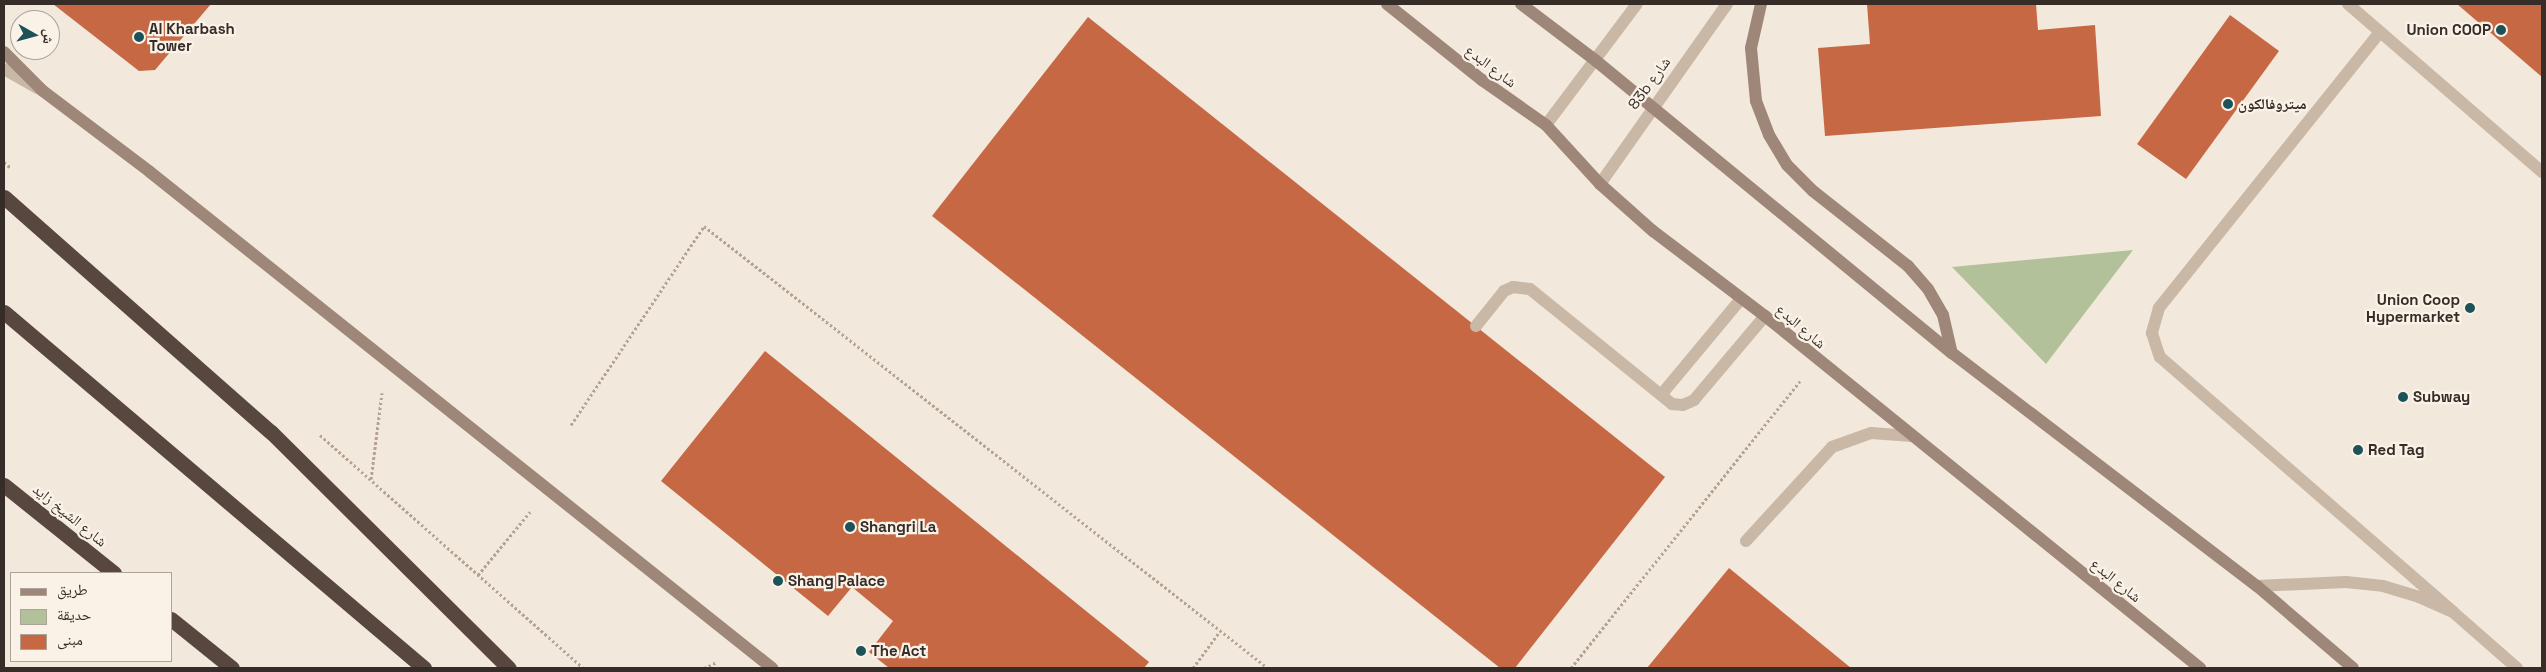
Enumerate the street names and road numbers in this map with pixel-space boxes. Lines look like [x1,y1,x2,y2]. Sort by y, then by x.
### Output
street label: شارع البدع [1462,41,1520,91]
street label: 83b شارع [1624,53,1674,113]
street label: شارع البدع [1772,300,1830,352]
street label: شارع الشيخ زايد [29,480,111,550]
street label: شارع البدع [2087,554,2145,606]

